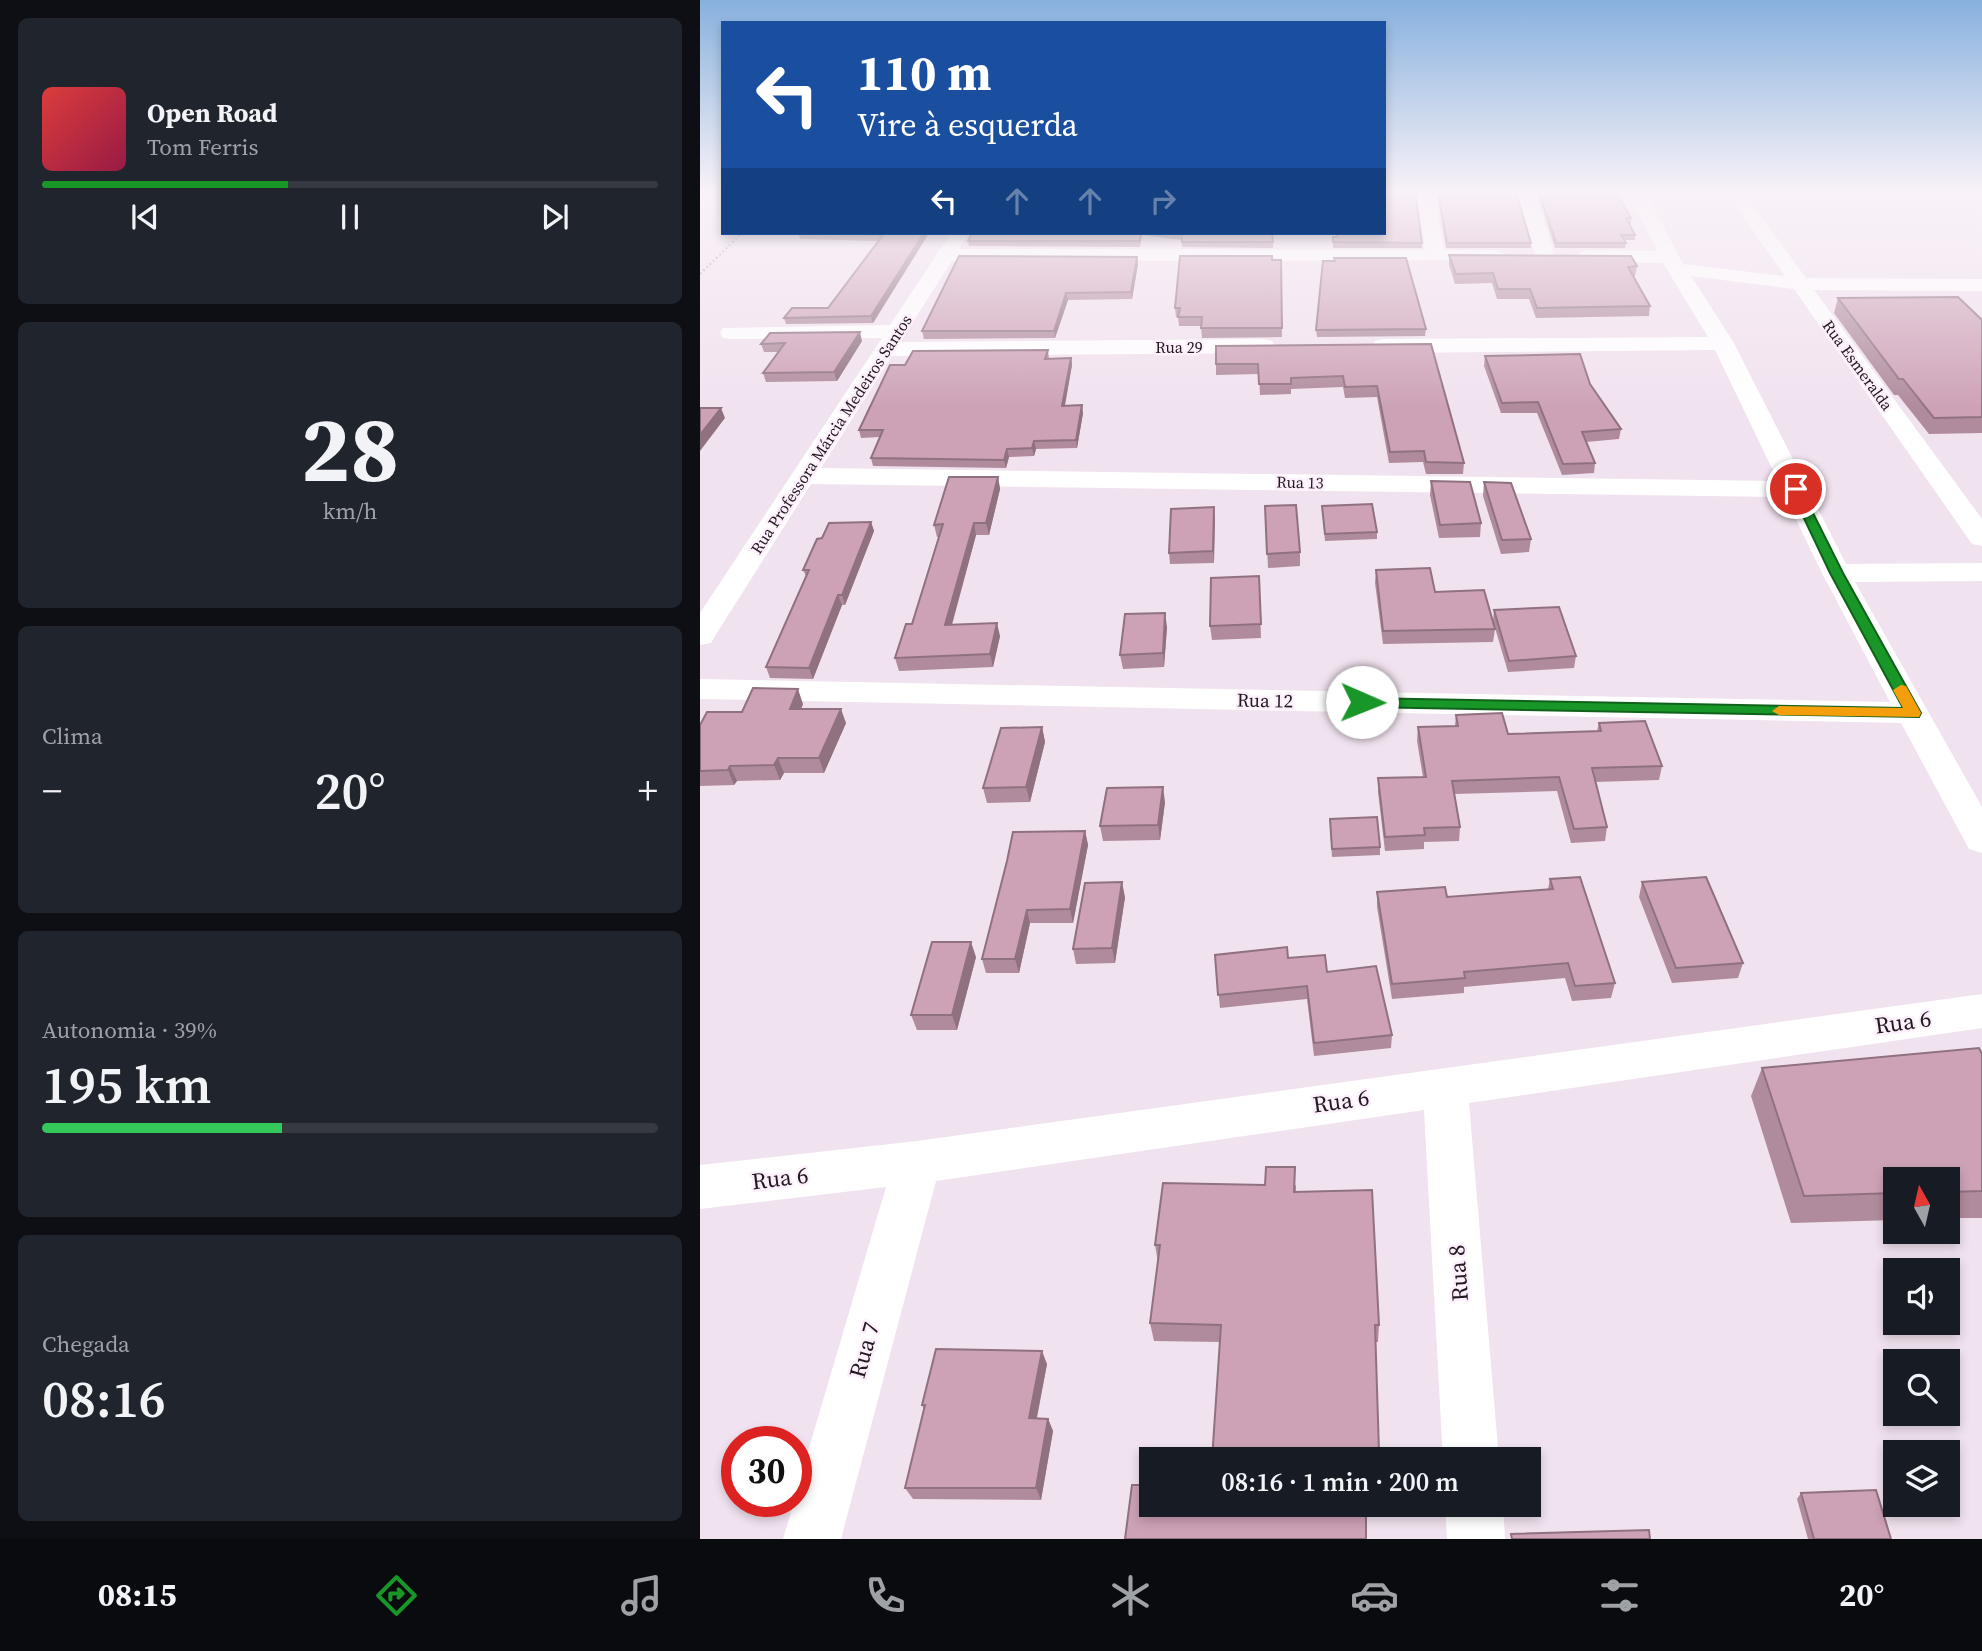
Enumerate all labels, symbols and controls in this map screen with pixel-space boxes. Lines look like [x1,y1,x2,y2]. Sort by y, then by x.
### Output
text: 110 m [857,39,992,106]
icon: left [742,49,833,140]
text: Open Road [147,95,278,131]
text: Vire à esquerda [857,103,1078,147]
text: Tom Ferris [147,131,258,163]
icon: left [925,182,963,220]
icon: ahead [998,182,1036,220]
icon: ahead [1071,182,1109,220]
icon: right [1144,182,1182,220]
icon: previous [126,198,164,236]
icon: pause [331,198,369,236]
icon: next [536,198,574,236]
street label: Rua Professora Márcia Medeiros Santos [745,310,917,558]
street label: Rua Esmeralda [1818,315,1899,416]
street label: Rua 29 [1155,336,1203,358]
text: 28 [301,387,399,511]
pin [1766,459,1826,519]
icon: arrive [1777,470,1815,508]
street label: Rua 13 [1276,471,1324,493]
text: km/h [323,495,377,527]
position arrow [1325,665,1399,739]
street label: Rua 12 [1237,687,1293,713]
text: Clima [42,720,103,752]
text: 20° [314,755,386,826]
text: − [42,765,62,817]
text: + [638,765,658,817]
street label: Rua 6 [1873,1002,1933,1042]
text: Autonomia · 39% [42,1014,217,1046]
text: 195 km [42,1049,211,1120]
street label: Rua 6 [1311,1081,1371,1121]
street label: Rua 6 [750,1159,810,1197]
north arrow [1883,1167,1960,1244]
map controls [1883,1167,1960,1517]
street label: Rua 8 [1440,1244,1476,1302]
button: sound [1883,1258,1960,1335]
street label: Rua 7 [841,1318,887,1382]
text: Chegada [42,1328,130,1360]
button: search [1883,1349,1960,1426]
text: 08:16 [42,1363,166,1434]
speed limit sign: 30 [721,1426,812,1517]
button: layers [1883,1440,1960,1517]
text: 08:16 · 1 min · 200 m [1221,1464,1459,1500]
icon: directions [372,1571,421,1620]
icon: music [617,1571,666,1620]
icon: phone [861,1571,910,1620]
icon: climate [1106,1571,1155,1620]
icon: car [1350,1571,1399,1620]
icon: filters [1595,1571,1644,1620]
text: 08:15 [98,1573,177,1617]
text: 20° [1839,1573,1884,1617]

